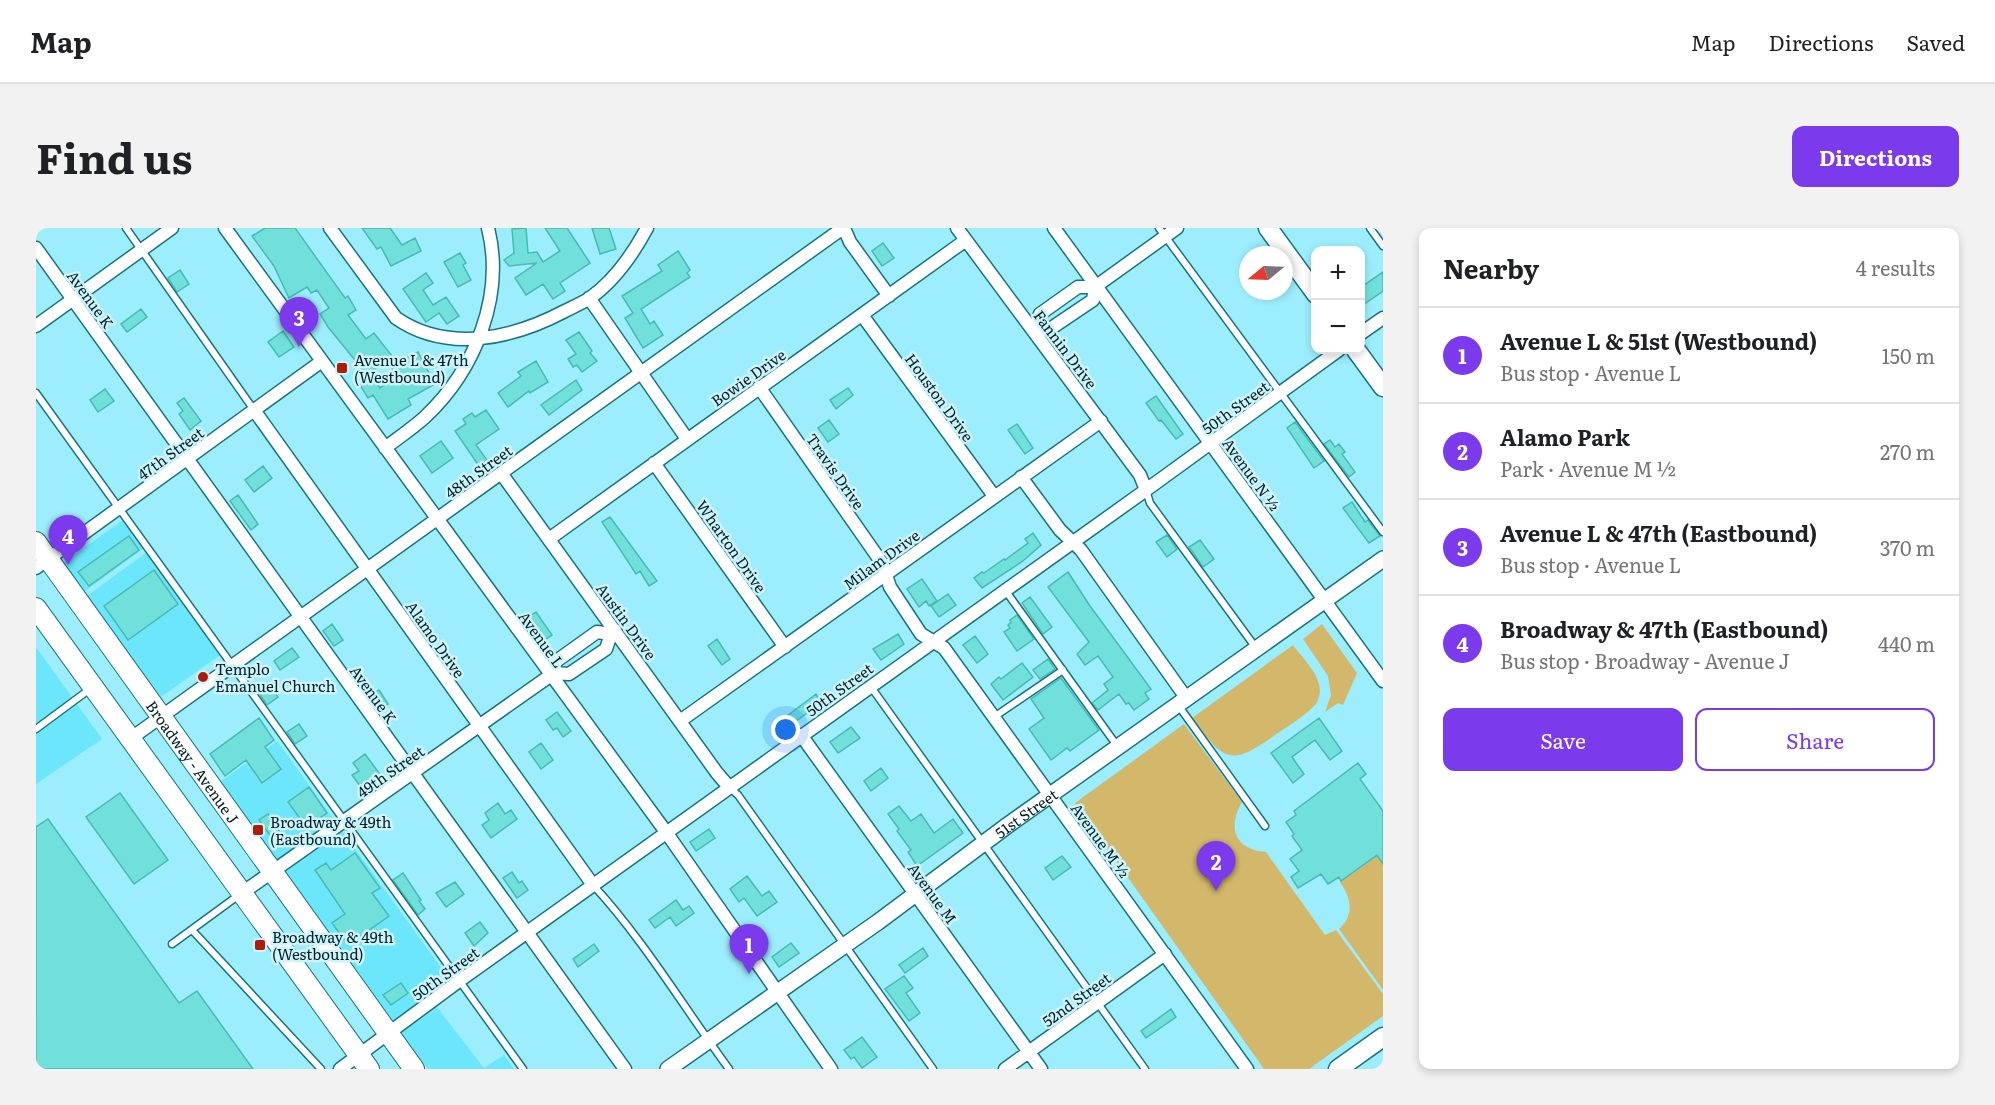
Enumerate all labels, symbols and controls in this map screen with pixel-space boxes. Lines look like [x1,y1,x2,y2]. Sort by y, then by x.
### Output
text: Map [30,20,92,62]
text: Map [1691,26,1736,57]
text: Directions [1769,26,1874,57]
text: Saved [1907,26,1965,57]
text: Find us [36,125,193,187]
button: Directions [1792,126,1959,187]
north arrow [1239,246,1293,300]
map controls [1311,246,1365,354]
button: + [1311,246,1365,300]
text: Nearby [1443,248,1539,287]
text: 4 results [1856,252,1935,282]
street label: Avenue K [62,265,120,333]
pin: 3 [280,298,318,347]
button: − [1311,300,1365,354]
street label: Fannin Drive [1029,305,1103,393]
text: Avenue L & 51st (Westbound) [1500,324,1817,357]
text: 1 [1458,340,1467,370]
text: 150 m [1882,340,1935,370]
street label: Bowie Drive [706,343,790,411]
place label: Avenue L & 47th (Westbound) [354,348,469,388]
street label: Houston Drive [900,348,980,446]
text: Bus stop · Avenue L [1500,357,1681,387]
marker: Avenue L & 47th (Westbound) [335,361,349,375]
street label: 50th Street [1197,375,1273,439]
text: Alamo Park [1500,420,1630,453]
street label: 47th Street [132,421,208,485]
street label: Travis Drive [801,428,871,514]
street label: Avenue N ½ [1218,433,1286,515]
text: 2 [1457,436,1468,466]
text: 270 m [1880,436,1935,466]
street label: 48th Street [440,439,516,503]
text: Park · Avenue M ½ [1500,453,1676,483]
street label: Wharton Drive [692,495,773,597]
pin: 4 [48,516,87,565]
text: Avenue L & 47th (Eastbound) [1500,516,1817,549]
street label: Milam Drive [838,523,924,595]
text: 3 [1457,532,1468,562]
text: 370 m [1880,532,1935,562]
text: Bus stop · Avenue L [1500,549,1681,579]
street label: Austin Drive [591,578,663,664]
street label: Alamo Drive [401,596,471,682]
street label: Avenue L [514,606,570,672]
text: Broadway & 47th (Eastbound) [1500,612,1828,645]
text: 4 [1456,628,1469,658]
text: 440 m [1878,628,1935,658]
text: Bus stop · Broadway - Avenue J [1500,645,1790,675]
place label: Templo Emanuel Church [215,657,335,697]
street label: 50th Street [801,657,877,721]
street label: Avenue K [345,660,403,728]
marker: Templo Emanuel Church [196,670,210,684]
street label: Broadway - Avenue J [141,695,245,828]
button: Save [1443,708,1683,771]
button: Share [1695,708,1935,771]
your location [771,715,800,744]
street label: 49th Street [351,739,429,803]
street label: 51st Street [989,782,1062,843]
street label: Avenue M ½ [1066,798,1136,882]
place label: Broadway & 49th (Eastbound) [270,810,392,850]
marker: Broadway & 49th (Eastbound) [251,823,265,837]
pin: 2 [1196,842,1236,891]
street label: Avenue M [903,858,963,928]
pin: 1 [730,924,768,974]
place label: Broadway & 49th (Westbound) [272,925,394,965]
marker: Broadway & 49th (Westbound) [253,938,267,952]
street label: 50th Street [407,941,483,1005]
street label: 52nd Street [1037,966,1115,1032]

